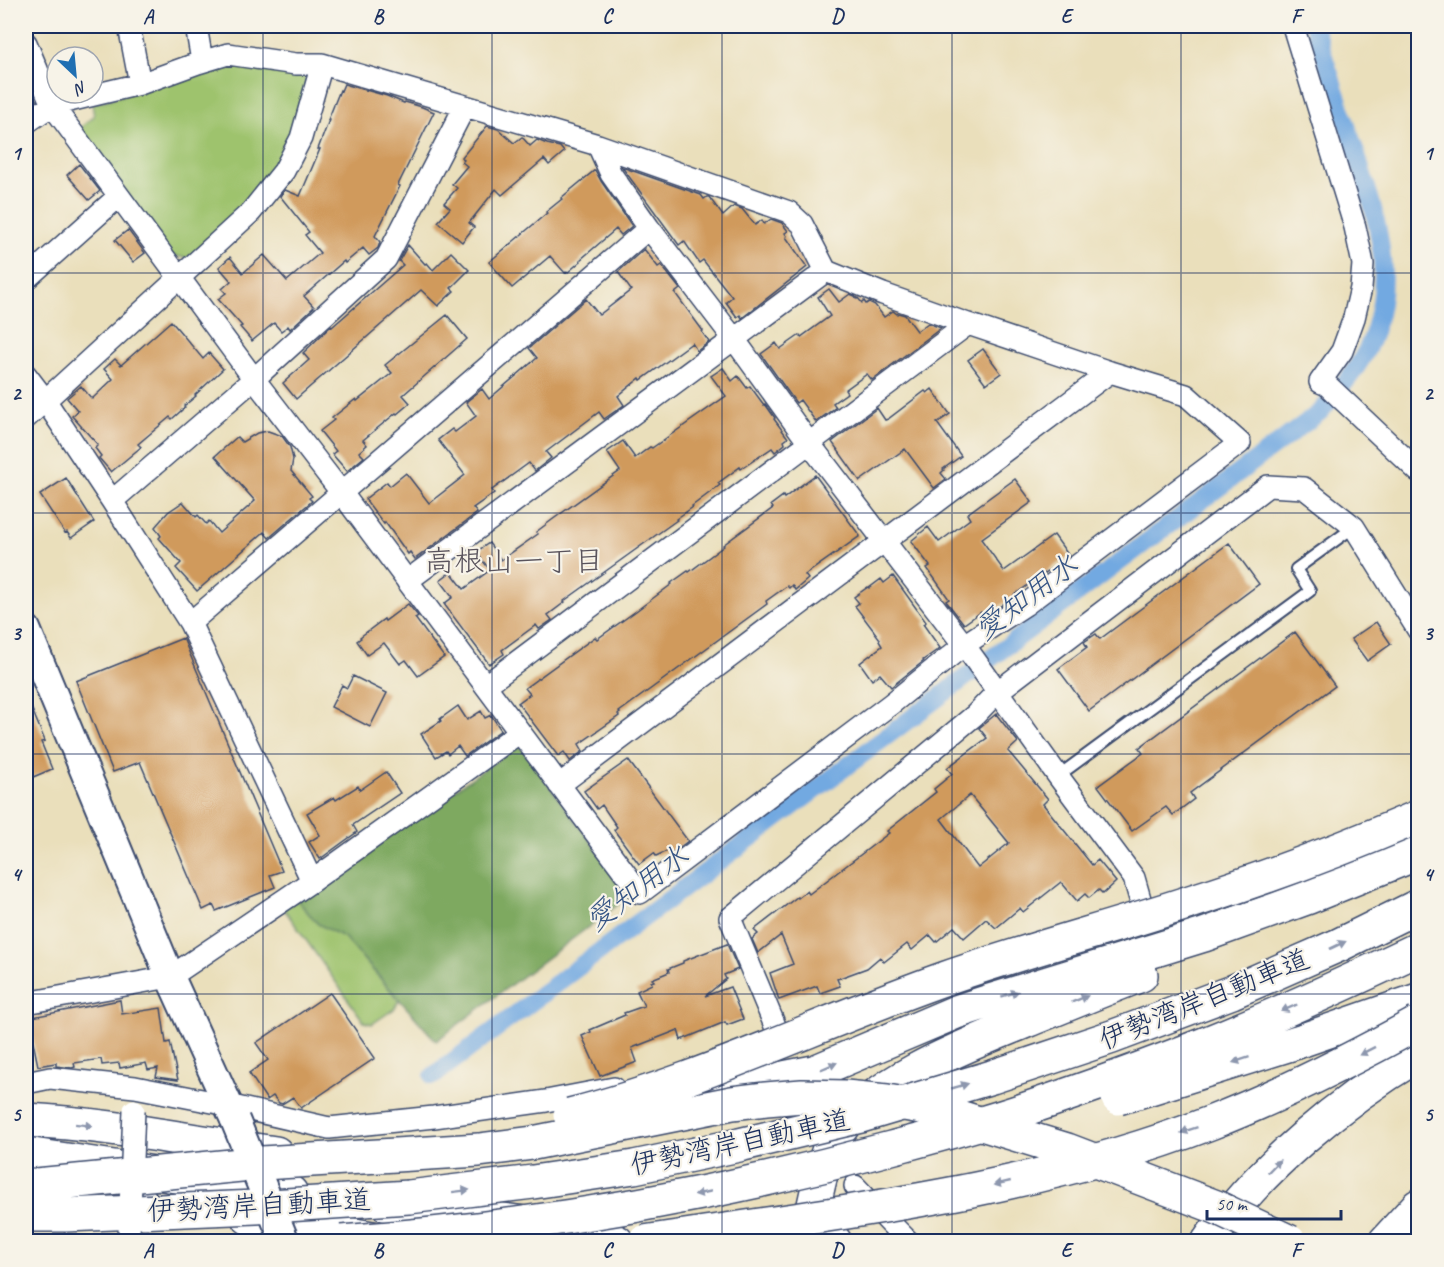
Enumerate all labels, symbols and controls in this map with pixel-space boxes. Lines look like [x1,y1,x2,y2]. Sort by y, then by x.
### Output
text: A [143,4,155,29]
text: B [373,4,385,29]
text: C [602,4,614,29]
text: D [831,4,845,29]
text: E [1061,4,1075,29]
text: F [1291,4,1305,29]
north arrow [45,45,105,105]
text: N [70,76,90,100]
text: 1 [12,141,23,166]
text: 1 [1424,141,1435,166]
text: 2 [12,381,23,406]
text: 2 [1424,381,1435,406]
district label: 高根山一丁目 [424,542,604,580]
water label: 愛知用水 [967,546,1085,648]
text: 3 [12,621,23,646]
text: 3 [1424,621,1435,646]
water label: 愛知用水 [578,837,696,939]
text: 4 [12,862,24,887]
text: 4 [1424,862,1436,887]
one-way arrow [1330,940,1347,949]
street label: 伊勢湾岸自動車道 [1094,941,1314,1057]
one-way arrow [1002,989,1020,998]
one-way arrow [1072,994,1090,1004]
one-way arrow [1279,1003,1297,1013]
one-way arrow [1358,1046,1375,1056]
one-way arrow [1232,1055,1250,1065]
one-way arrow [821,1061,839,1071]
one-way arrow [950,1081,969,1091]
text: 5 [12,1102,23,1127]
street label: 伊勢湾岸自動車道 [627,1102,853,1182]
text: 5 [1424,1102,1435,1127]
one-way arrow [74,1120,93,1130]
one-way arrow [1180,1126,1198,1136]
one-way arrow [1267,1158,1281,1173]
one-way arrow [992,1179,1011,1189]
street label: 伊勢湾岸自動車道 [146,1182,372,1228]
scale bar [1207,1183,1340,1221]
one-way arrow [452,1186,471,1196]
one-way arrow [694,1189,713,1198]
text: 50 m [1216,1193,1249,1215]
text: A [143,1238,155,1263]
text: B [373,1238,385,1263]
text: C [602,1238,614,1263]
text: D [831,1238,845,1263]
text: E [1061,1238,1075,1263]
text: F [1291,1238,1305,1263]

